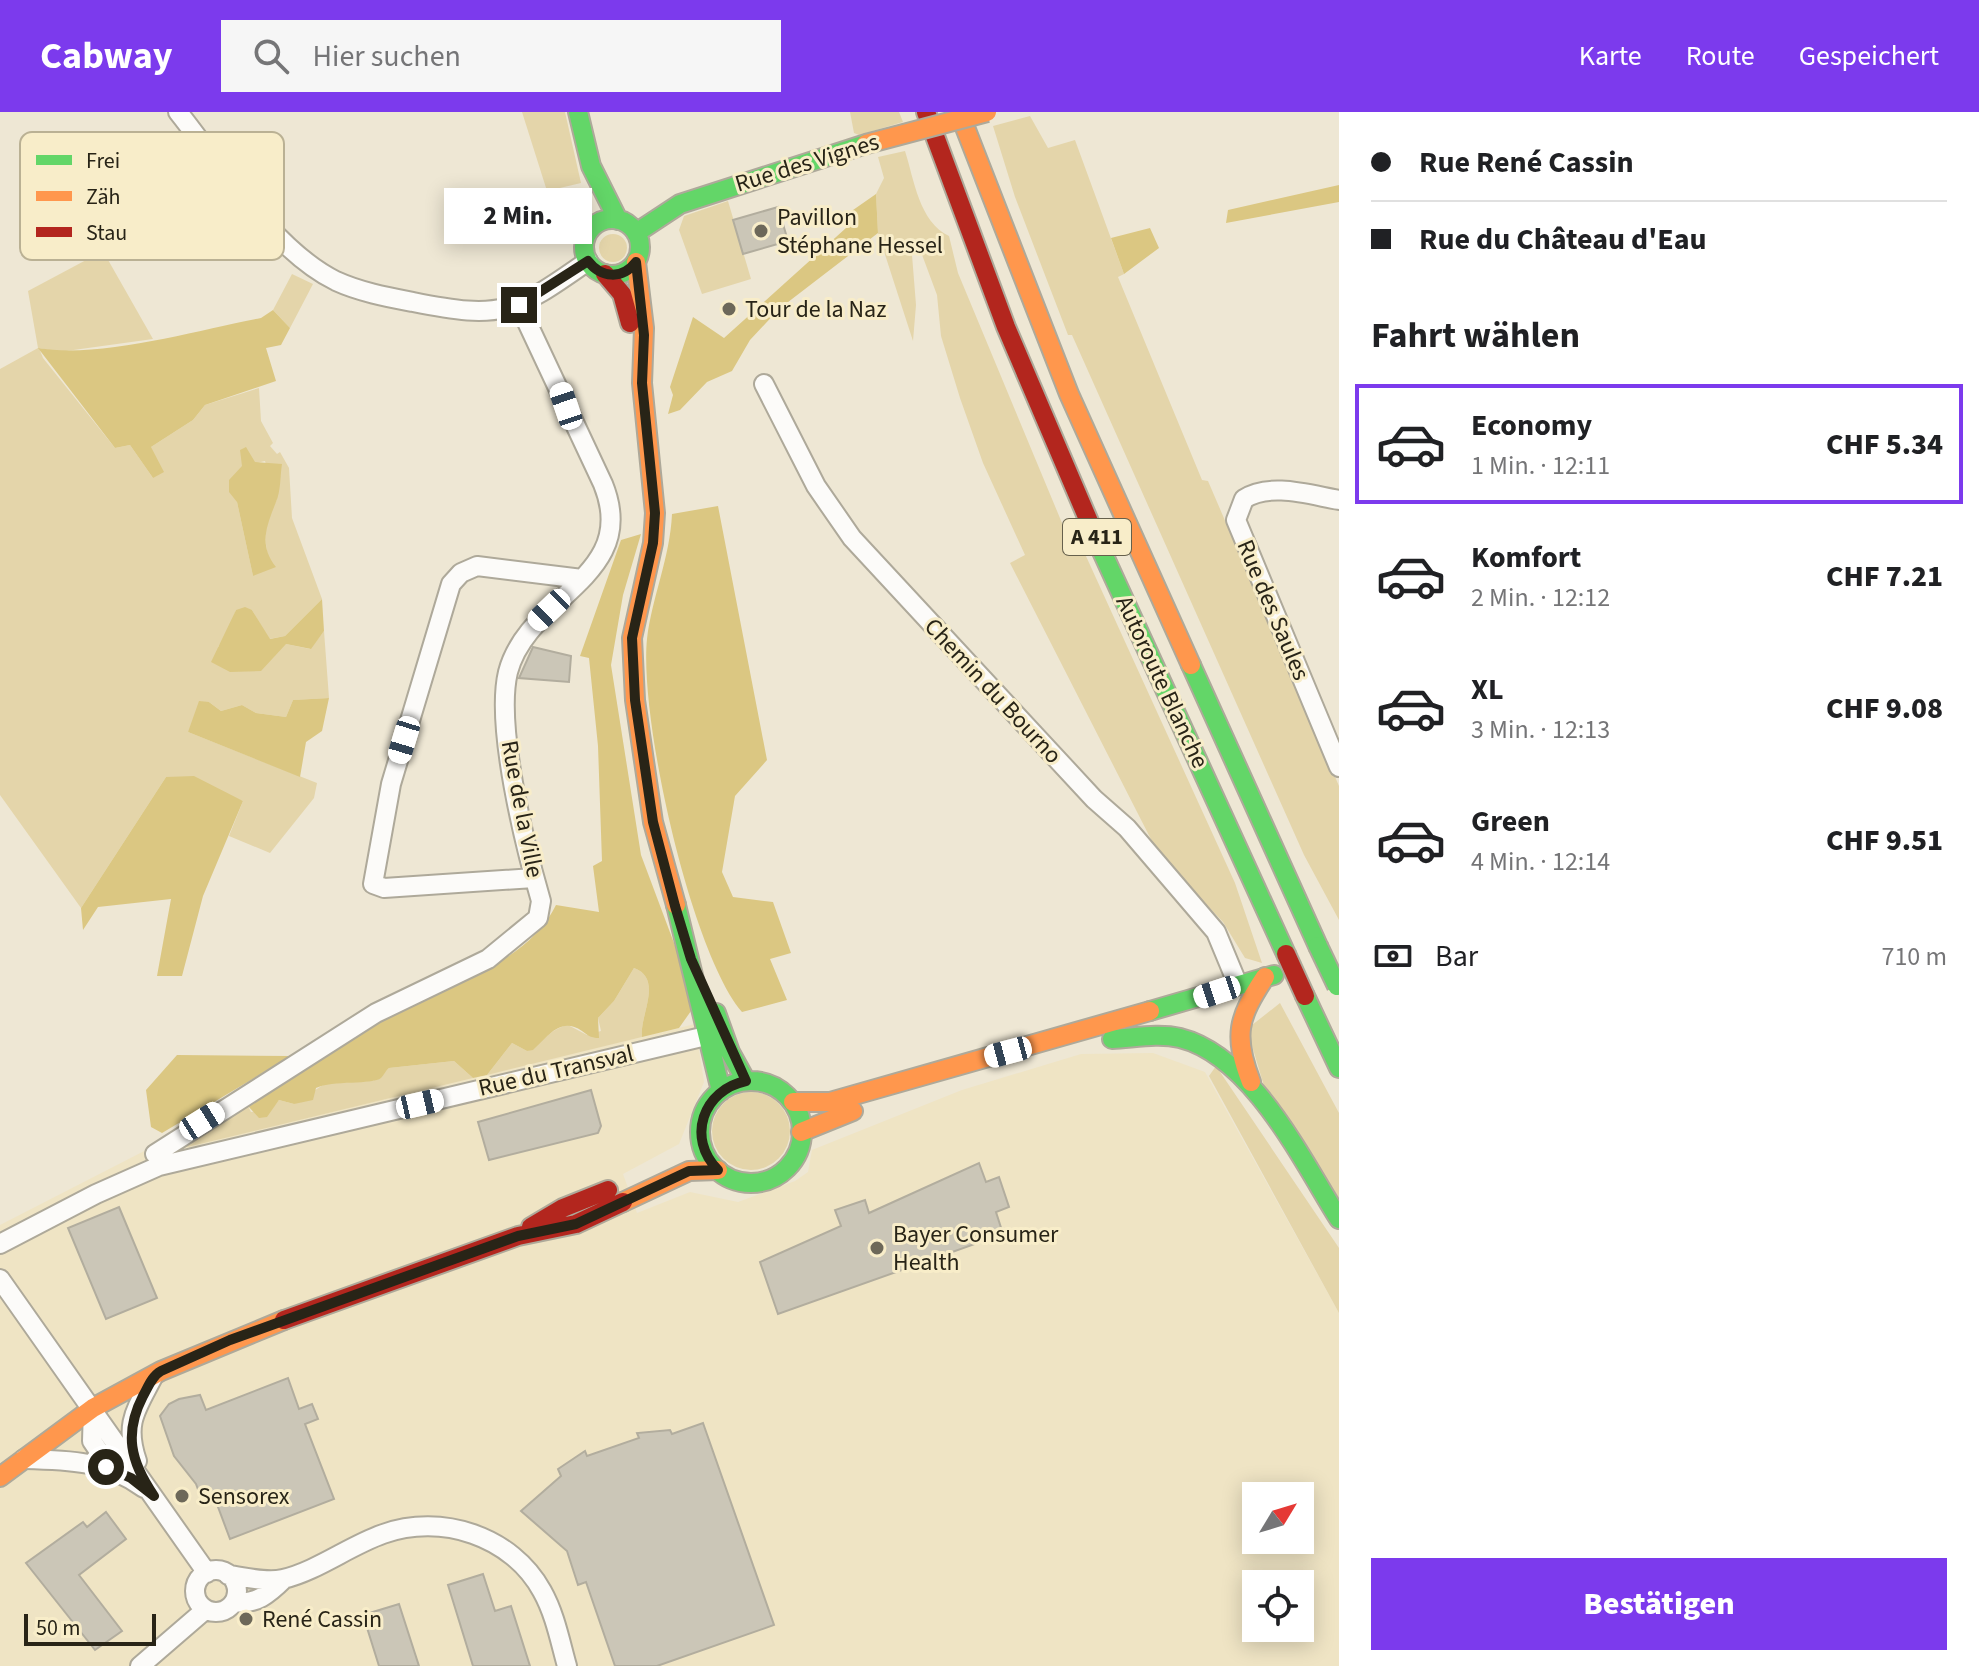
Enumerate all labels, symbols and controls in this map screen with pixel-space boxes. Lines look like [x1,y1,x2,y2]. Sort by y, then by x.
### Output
search box [221,20,781,92]
text: Cabway [40,29,173,83]
icon: search [249,34,293,78]
text: Hier suchen [313,35,461,78]
text: Karte [1579,36,1642,76]
text: Route [1686,36,1755,76]
text: Gespeichert [1799,36,1939,76]
street label: Rue des Vignes [731,124,883,202]
legend [20,132,284,260]
text: Rue René Cassin [1419,141,1634,184]
text: Frei [86,145,120,177]
text: Zäh [86,181,121,213]
callout: 2 Min. [445,189,593,245]
text: 2 Min. [483,197,553,234]
place label: Pavillon Stéphane Hessel [777,200,943,263]
text: Stau [86,217,127,249]
text: Rue du Château d'Eau [1419,218,1707,261]
marker: Pavillon Stéphane Hessel [752,222,770,240]
route end [501,287,537,323]
place label: Tour de la Naz [745,292,886,327]
marker: Tour de la Naz [720,300,738,318]
text: Fahrt wählen [1371,310,1580,361]
car [547,379,585,433]
text: Economy [1471,404,1592,447]
icon: car [1375,408,1447,480]
text: CHF 5.34 [1826,423,1943,466]
text: 1 Min. · 12:11 [1471,447,1610,484]
road number: A 411 [1063,519,1131,555]
street label: Rue des Saules [1228,534,1318,686]
text: Komfort [1471,536,1581,579]
icon: car [1375,540,1447,612]
text: CHF 7.21 [1826,555,1943,598]
text: 2 Min. · 12:12 [1471,579,1610,616]
car [523,585,575,635]
street label: Autoroute Blanche [1107,590,1217,774]
street label: Chemin du Bourno [916,610,1070,772]
text: XL [1471,668,1504,711]
icon: car [1375,672,1447,744]
text: CHF 9.08 [1826,687,1943,730]
text: 3 Min. · 12:13 [1471,711,1610,748]
car [386,714,422,766]
street label: Rue de la Ville [492,737,552,881]
text: Green [1471,800,1550,843]
icon: car [1375,804,1447,876]
text: CHF 9.51 [1826,819,1943,862]
text: 4 Min. · 12:14 [1471,843,1610,880]
icon: cash [1371,934,1415,978]
text: Bar [1435,935,1478,978]
text: 710 m [1881,938,1947,975]
car [1190,973,1244,1011]
car [982,1034,1034,1070]
street label: Rue du Transval [475,1036,637,1106]
car [394,1087,446,1121]
car [175,1098,229,1144]
place label: Bayer Consumer Health [893,1217,1059,1280]
marker: Bayer Consumer Health [868,1239,886,1257]
route start [88,1449,124,1485]
place label: Sensorex [198,1479,290,1514]
north arrow [1242,1482,1314,1554]
map controls [1242,1482,1314,1642]
marker: Sensorex [173,1487,191,1505]
button: Bestätigen [1371,1558,1947,1650]
button: locate [1242,1570,1314,1642]
place label: René Cassin [262,1602,382,1637]
scale bar [24,1610,156,1646]
marker: René Cassin [237,1610,255,1628]
text: 50 m [36,1612,81,1644]

